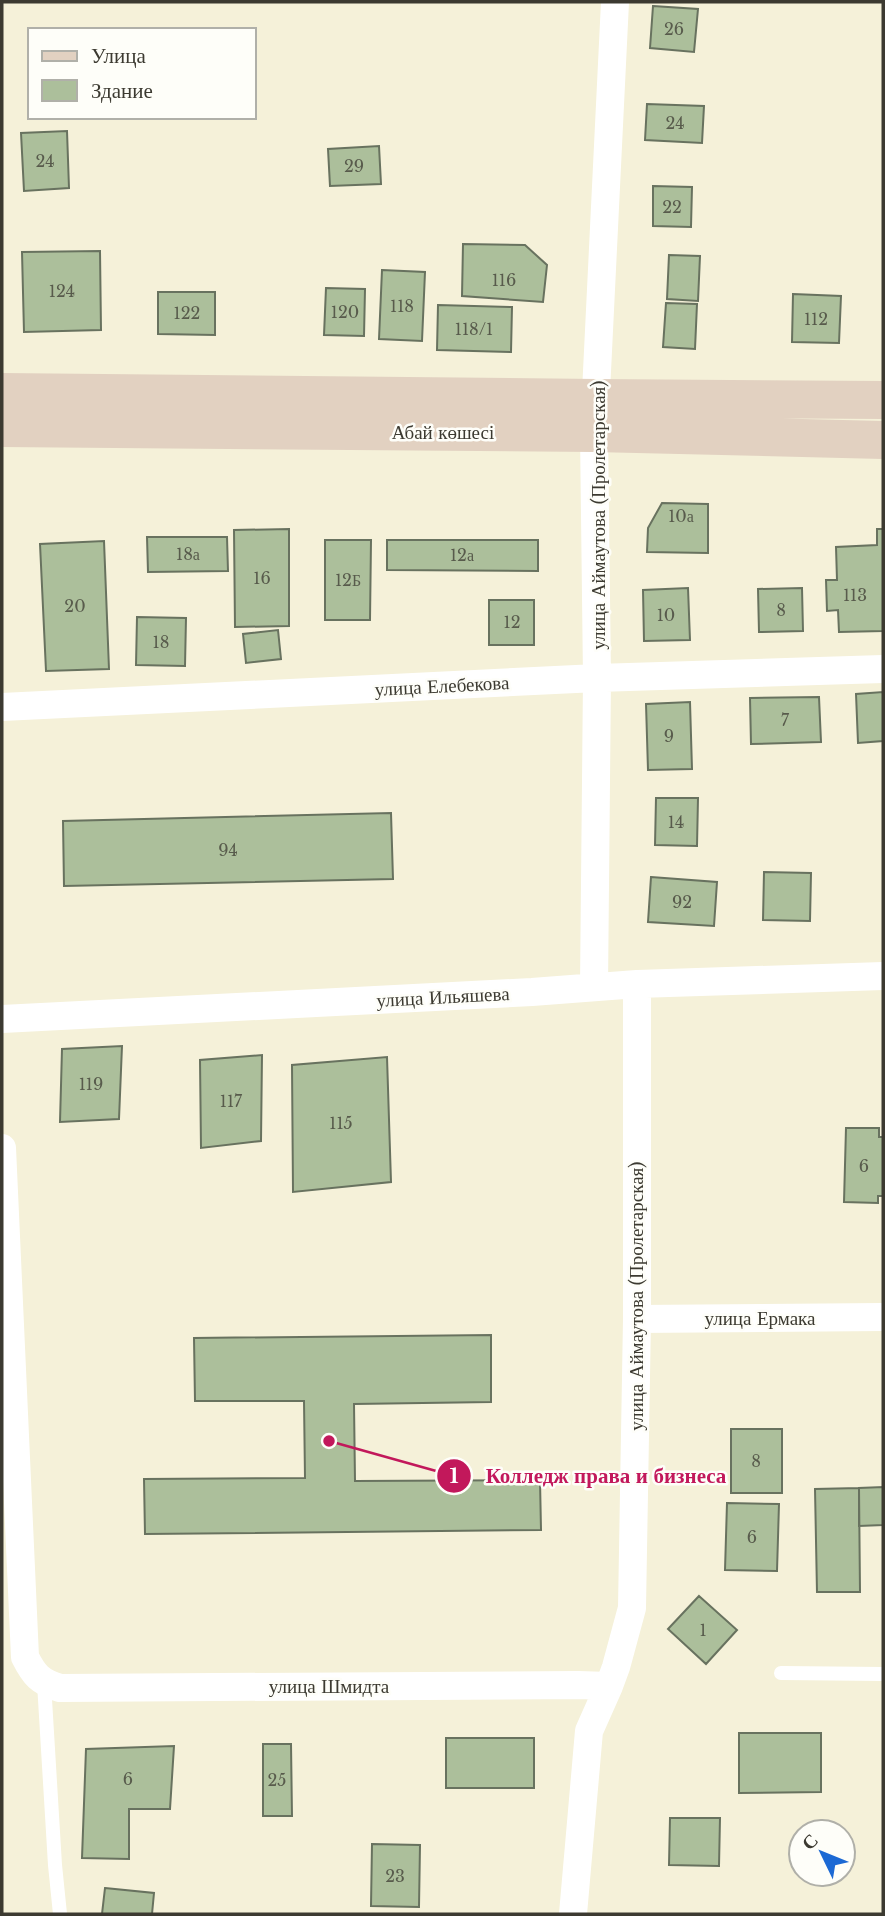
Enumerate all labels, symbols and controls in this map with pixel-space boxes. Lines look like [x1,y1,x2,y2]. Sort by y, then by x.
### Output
house number: 26 [664,19,684,39]
legend [28,28,256,119]
text: Улица [91,43,146,69]
text: Здание [91,78,153,104]
house number: 24 [665,113,685,133]
house number: 24 [35,151,55,171]
house number: 29 [344,156,364,176]
house number: 22 [662,197,682,217]
house number: 116 [492,270,516,290]
house number: 124 [49,281,75,301]
house number: 118 [390,296,414,316]
house number: 120 [331,302,359,322]
house number: 122 [174,303,200,323]
house number: 112 [804,309,828,329]
house number: 118/1 [455,319,493,339]
street label: улица Аймаутова (Пролетарская) [587,380,610,650]
street label: Абай көшесі [392,421,494,444]
house number: 10а [668,506,694,526]
house number: 18а [176,544,200,564]
house number: 12а [450,545,474,565]
house number: 16 [253,568,271,588]
house number: 12Б [335,570,361,590]
house number: 113 [843,585,867,605]
house number: 20 [64,596,86,616]
house number: 8 [776,600,786,620]
house number: 10 [657,605,675,625]
house number: 12 [504,612,521,632]
house number: 18 [153,632,169,652]
street label: улица Елебекова [374,671,510,701]
house number: 7 [781,710,790,730]
house number: 9 [664,726,674,746]
house number: 14 [668,812,684,832]
house number: 94 [218,840,238,860]
house number: 92 [672,892,692,912]
street label: улица Ильяшева [376,982,511,1012]
house number: 119 [79,1074,103,1094]
house number: 117 [220,1091,243,1111]
house number: 115 [329,1113,353,1133]
house number: 6 [859,1156,869,1176]
street label: улица Аймаутова (Пролетарская) [625,1161,648,1431]
street label: улица Ермака [705,1307,816,1330]
house number: 8 [751,1451,761,1471]
callout: Колледж права и бизнеса [437,1455,741,1497]
text: 1 [449,1463,459,1489]
text: Колледж права и бизнеса [486,1463,727,1489]
house number: 6 [747,1527,757,1547]
house number: 1 [699,1620,707,1640]
street label: улица Шмидта [269,1675,390,1698]
house number: 6 [123,1769,133,1789]
house number: 25 [268,1770,286,1790]
north arrow [787,1818,857,1888]
text: С [797,1829,823,1855]
house number: 23 [385,1866,405,1886]

